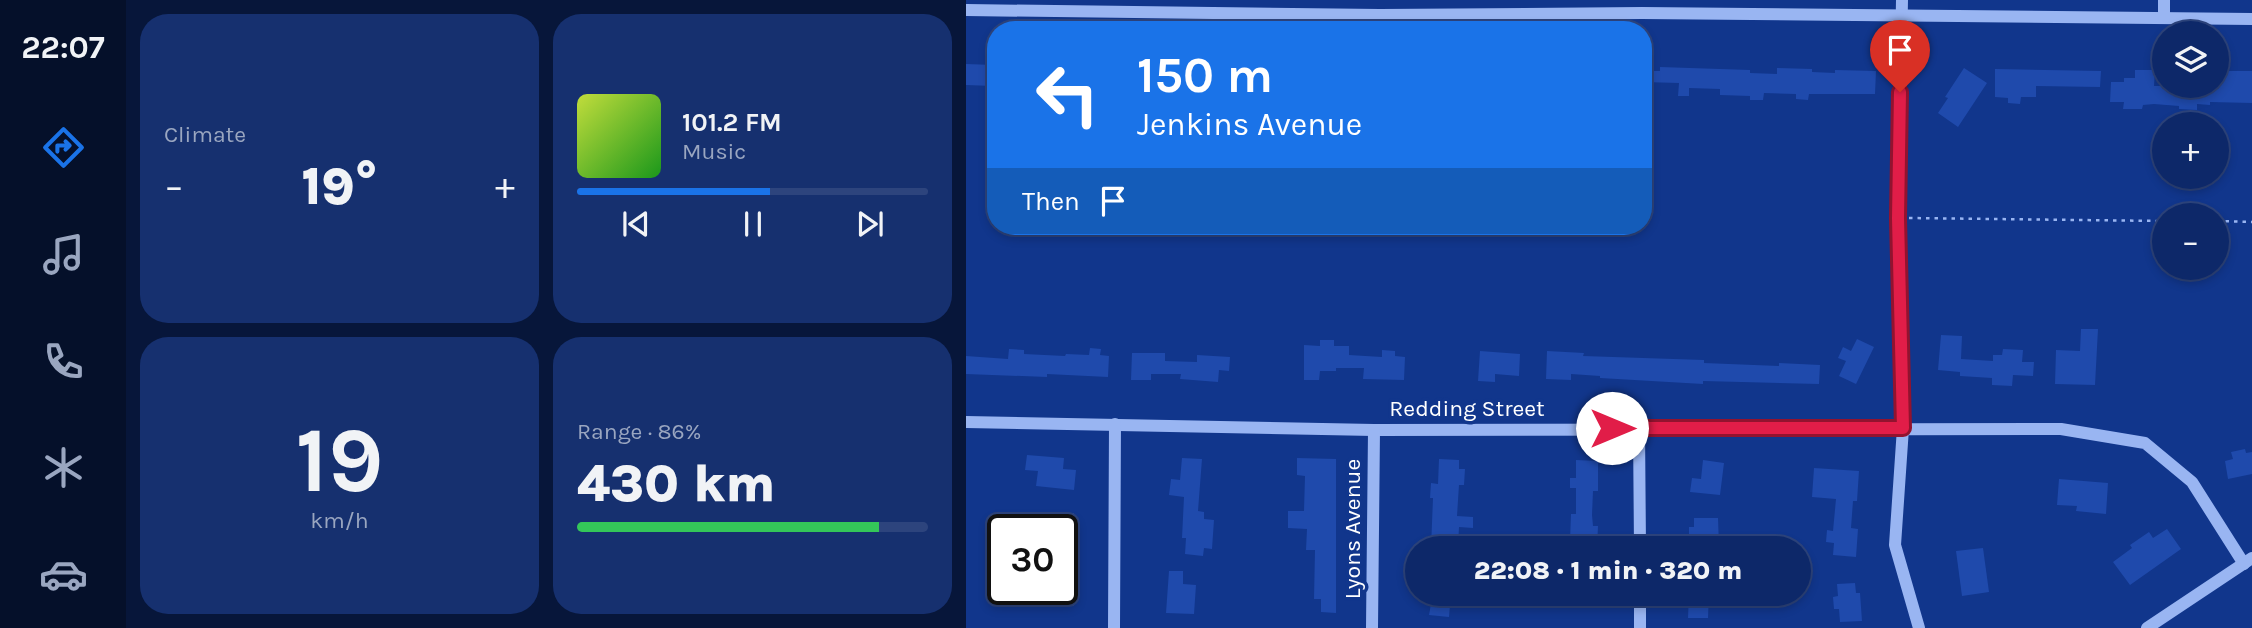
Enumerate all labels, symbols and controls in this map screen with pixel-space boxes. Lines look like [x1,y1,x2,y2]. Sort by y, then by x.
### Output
pin [1870,20,1930,92]
map controls [2152,21,2229,280]
button: layers [2152,21,2229,98]
text: 22:07 [21,29,105,66]
icon: arrive [1881,31,1919,69]
text: 150 m [1137,47,1273,104]
icon: left [1022,49,1113,140]
text: Jenkins Avenue [1137,106,1362,143]
text: 101.2 FM [682,107,782,138]
button: + [2152,112,2229,189]
text: Climate [164,121,246,148]
icon: directions [39,123,88,172]
text: Music [682,138,746,165]
text: 19° [301,156,378,217]
text: − [164,164,184,209]
text: + [495,164,515,209]
icon: arrive [1094,182,1132,220]
text: Then [1022,186,1080,217]
button: − [2152,203,2229,280]
icon: previous [617,205,655,243]
icon: pause [734,205,772,243]
icon: next [851,205,889,243]
icon: music [39,230,88,279]
icon: phone [39,337,88,386]
position arrow [1575,391,1649,465]
street label: Redding Street [1389,395,1545,422]
text: 19 [296,408,383,514]
text: Range · 86% [577,418,701,445]
icon: climate [39,443,88,492]
text: 430 km [577,453,775,514]
street label: Lyons Avenue [1339,459,1366,599]
text: km/h [310,507,369,534]
speed limit sign: 30 [987,514,1078,605]
icon: car [39,550,88,599]
text: 22:08 · 1 min · 320 m [1474,555,1742,586]

